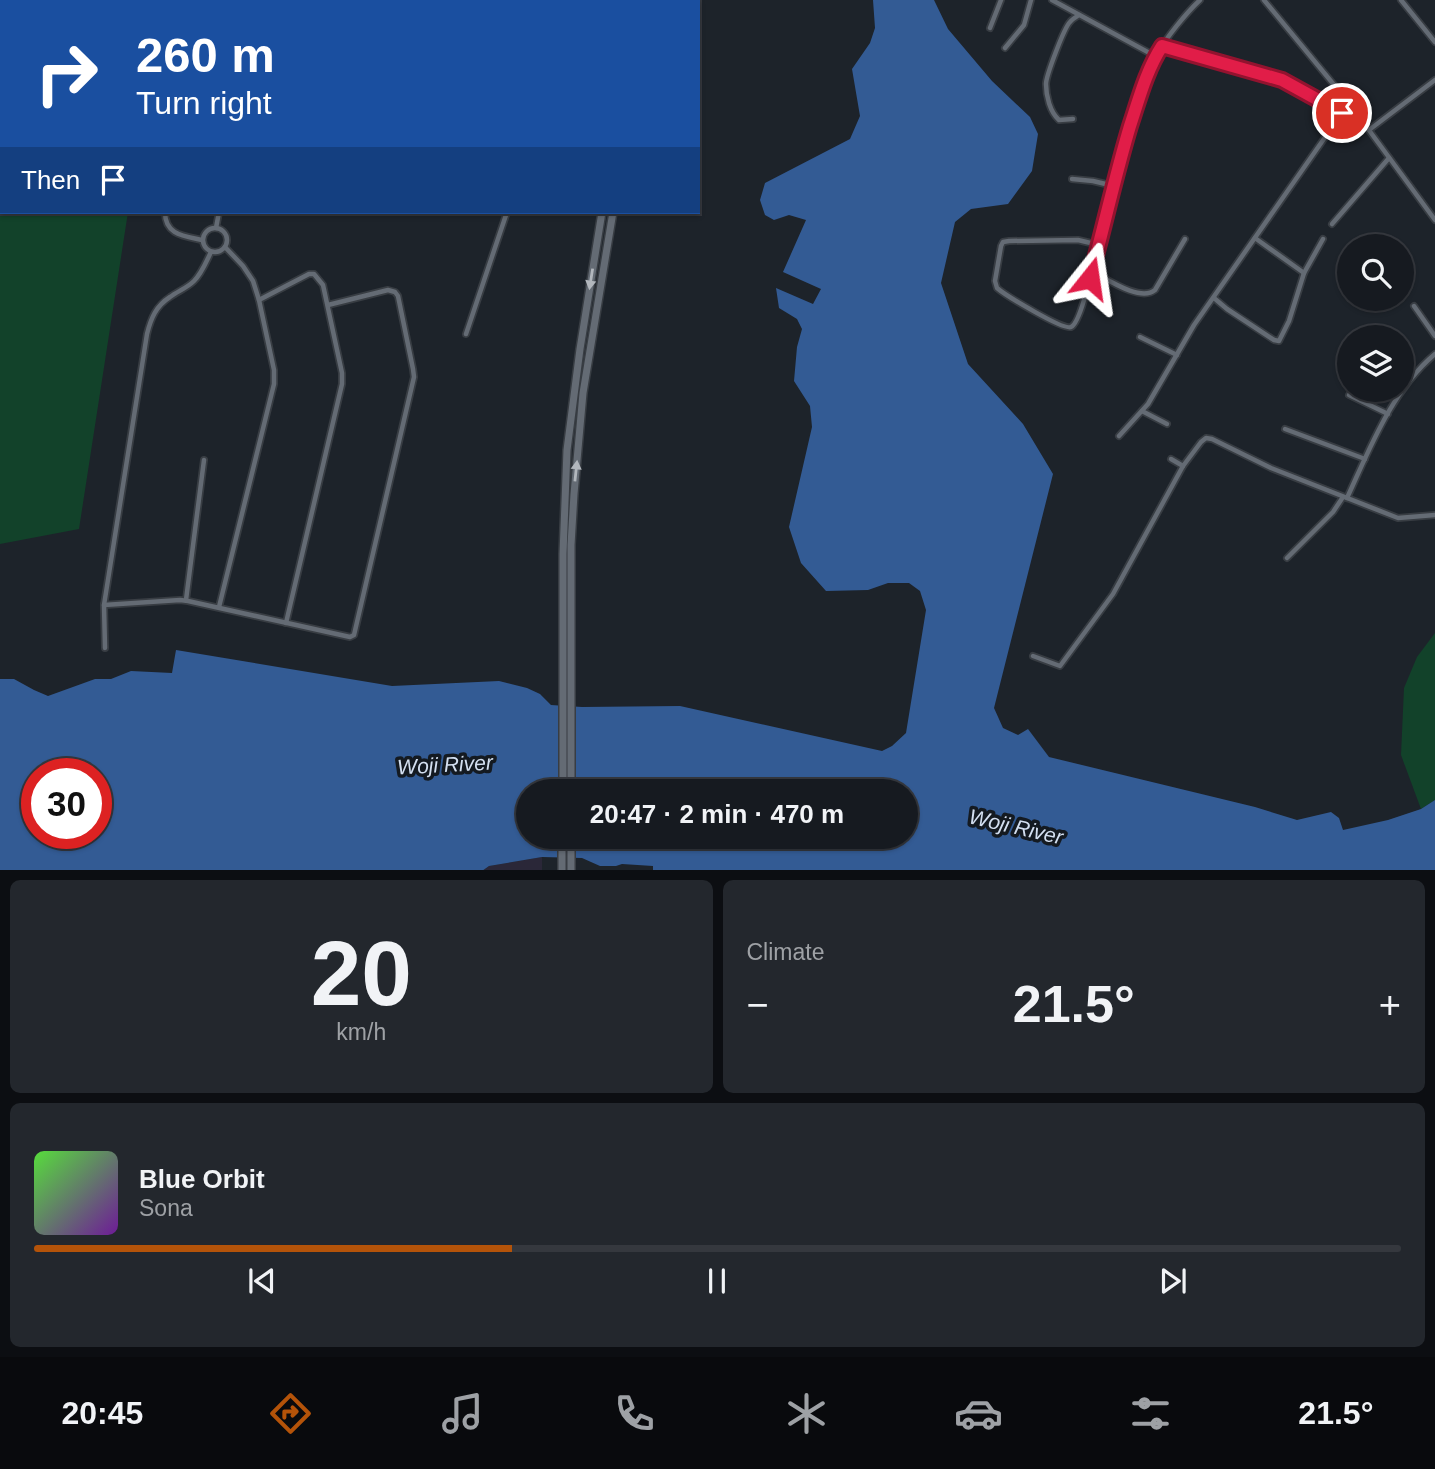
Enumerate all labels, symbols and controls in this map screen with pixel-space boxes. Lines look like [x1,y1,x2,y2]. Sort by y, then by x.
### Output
icon: right [21,28,112,119]
text: 260 m [136,28,275,82]
pin [1312,83,1372,143]
text: Turn right [136,85,272,121]
icon: arrive [1323,94,1361,132]
icon: arrive [94,161,132,199]
text: Then [21,165,80,195]
map controls [1337,234,1414,402]
button: search [1337,234,1414,311]
position arrow [1053,241,1127,315]
one-way arrow [585,268,596,290]
button: layers [1337,325,1414,402]
one-way arrow [571,460,582,482]
water label: Woji River [397,750,494,778]
speed limit sign: 30 [21,758,112,849]
text: 20:47 · 2 min · 470 m [590,799,844,829]
water label: Woji River [967,805,1066,849]
text: 20 [311,923,412,1024]
text: Climate [747,939,824,965]
text: 21.5° [1013,975,1135,1033]
text: − [747,984,769,1026]
text: + [1379,984,1401,1026]
text: km/h [336,1019,386,1045]
text: Blue Orbit [139,1164,265,1194]
text: Sona [139,1195,193,1221]
icon: previous [243,1262,281,1300]
icon: pause [698,1262,736,1300]
icon: next [1154,1262,1192,1300]
icon: directions [266,1389,315,1438]
icon: music [438,1389,487,1438]
icon: phone [610,1389,659,1438]
icon: climate [782,1389,831,1438]
icon: car [954,1389,1003,1438]
icon: filters [1126,1389,1175,1438]
text: 20:45 [62,1395,143,1431]
text: 21.5° [1298,1395,1373,1431]

